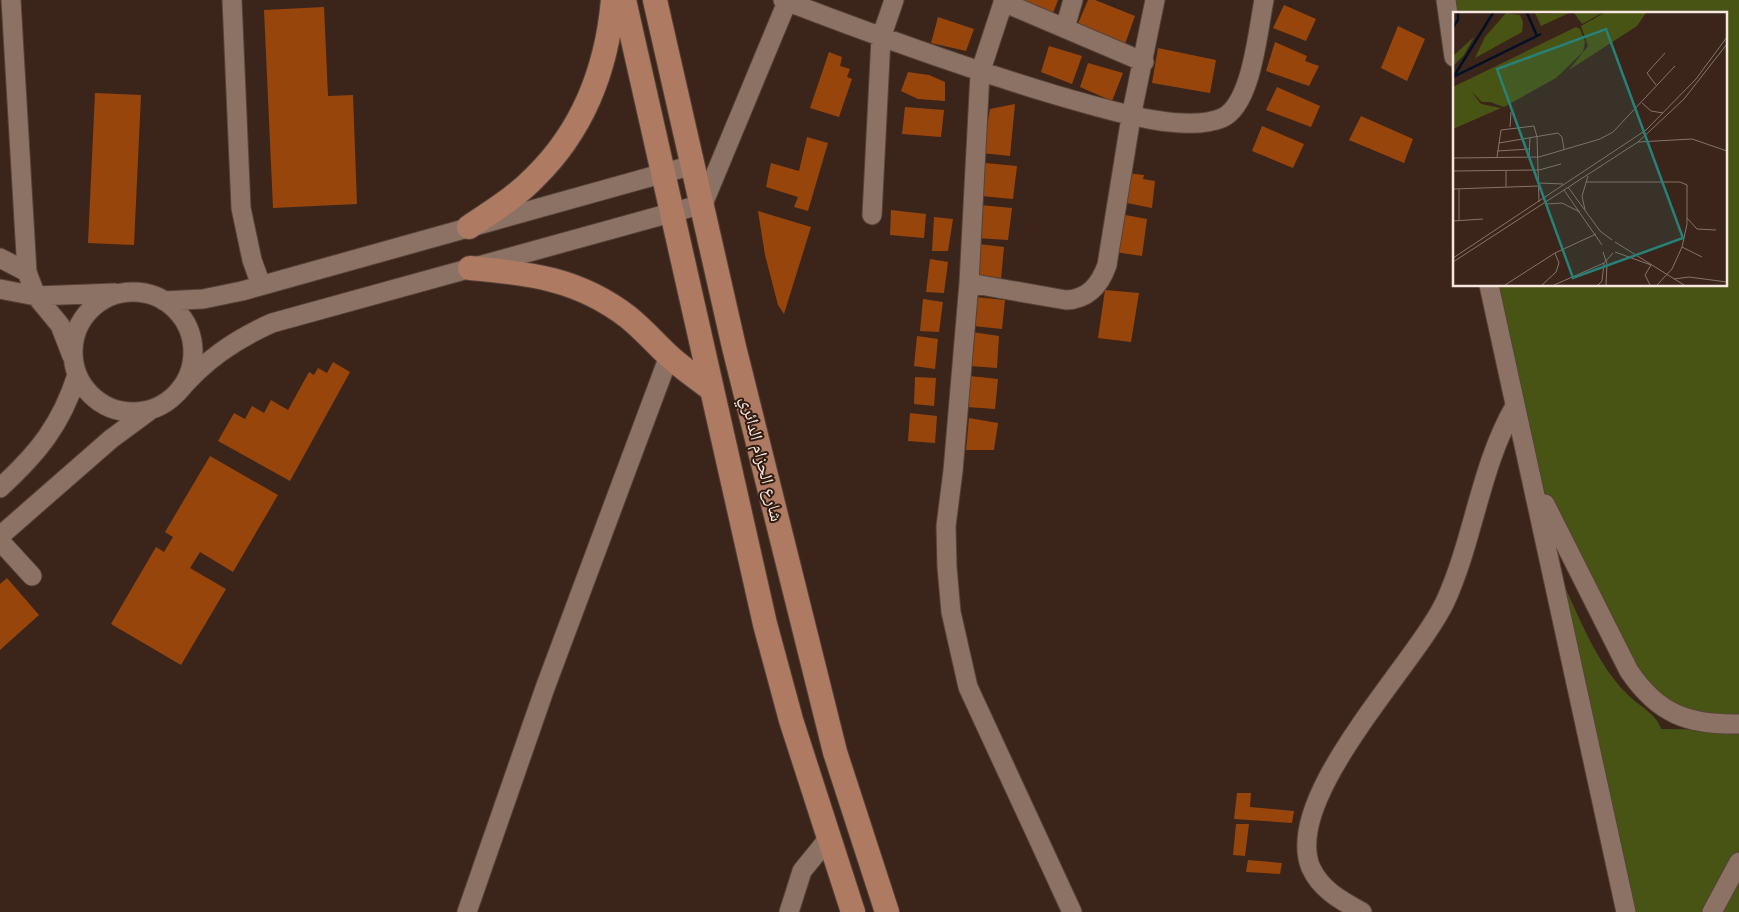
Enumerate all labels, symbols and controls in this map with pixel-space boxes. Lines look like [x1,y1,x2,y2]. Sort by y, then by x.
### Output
inset map [1453,12,1726,286]
street label: شارع الحزام الدائري [732,394,788,525]

